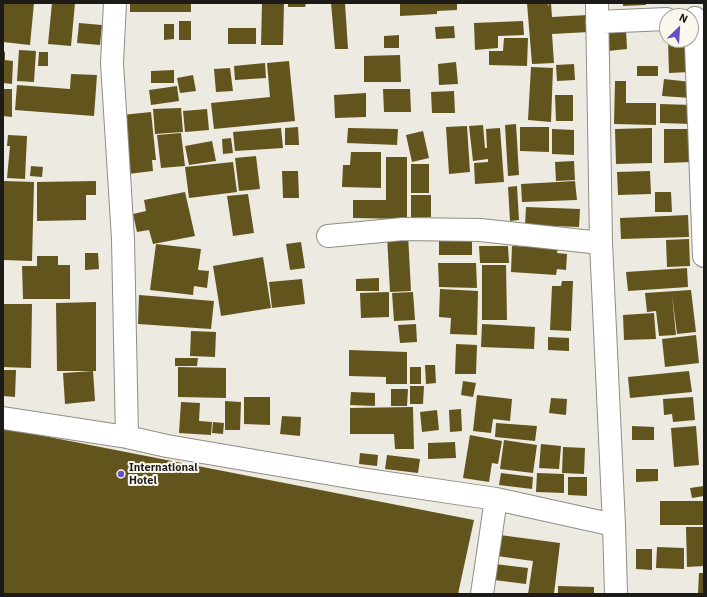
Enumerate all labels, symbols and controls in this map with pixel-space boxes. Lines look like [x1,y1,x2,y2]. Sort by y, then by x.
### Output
north arrow [659,8,699,48]
text: N [677,10,690,26]
place label: International Hotel [129,461,198,487]
marker: International Hotel [116,469,126,479]

